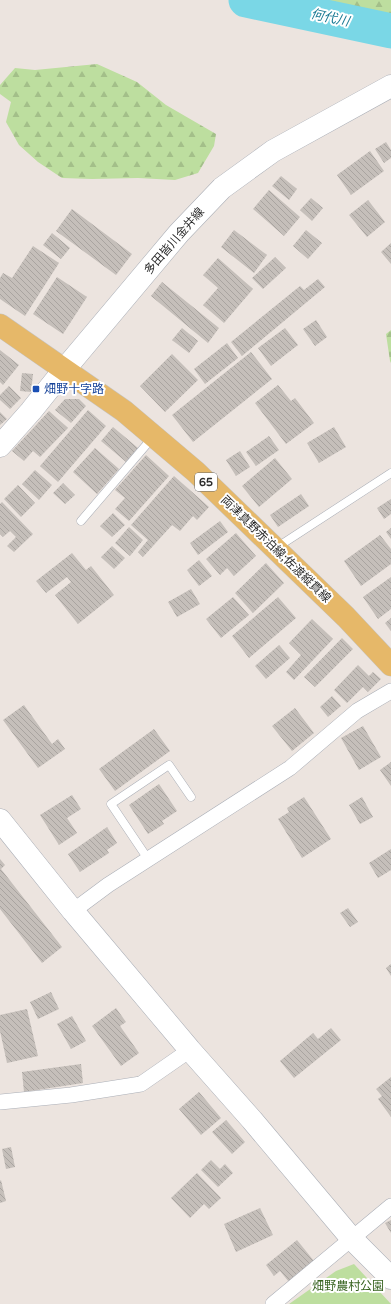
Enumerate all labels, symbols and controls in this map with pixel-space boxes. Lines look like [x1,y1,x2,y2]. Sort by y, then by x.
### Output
water label: 何代川 [309,6,353,30]
street label: 多田皆川金井線 [141,205,207,277]
place label: 畑野十字路 [44,382,104,396]
marker: 畑野十字路 [31,384,41,394]
road number: 65 [195,473,217,491]
street label: 両津真野赤泊線;佐渡縦貫線 [218,493,334,605]
park label: 畑野農村公園 [312,1279,384,1293]

